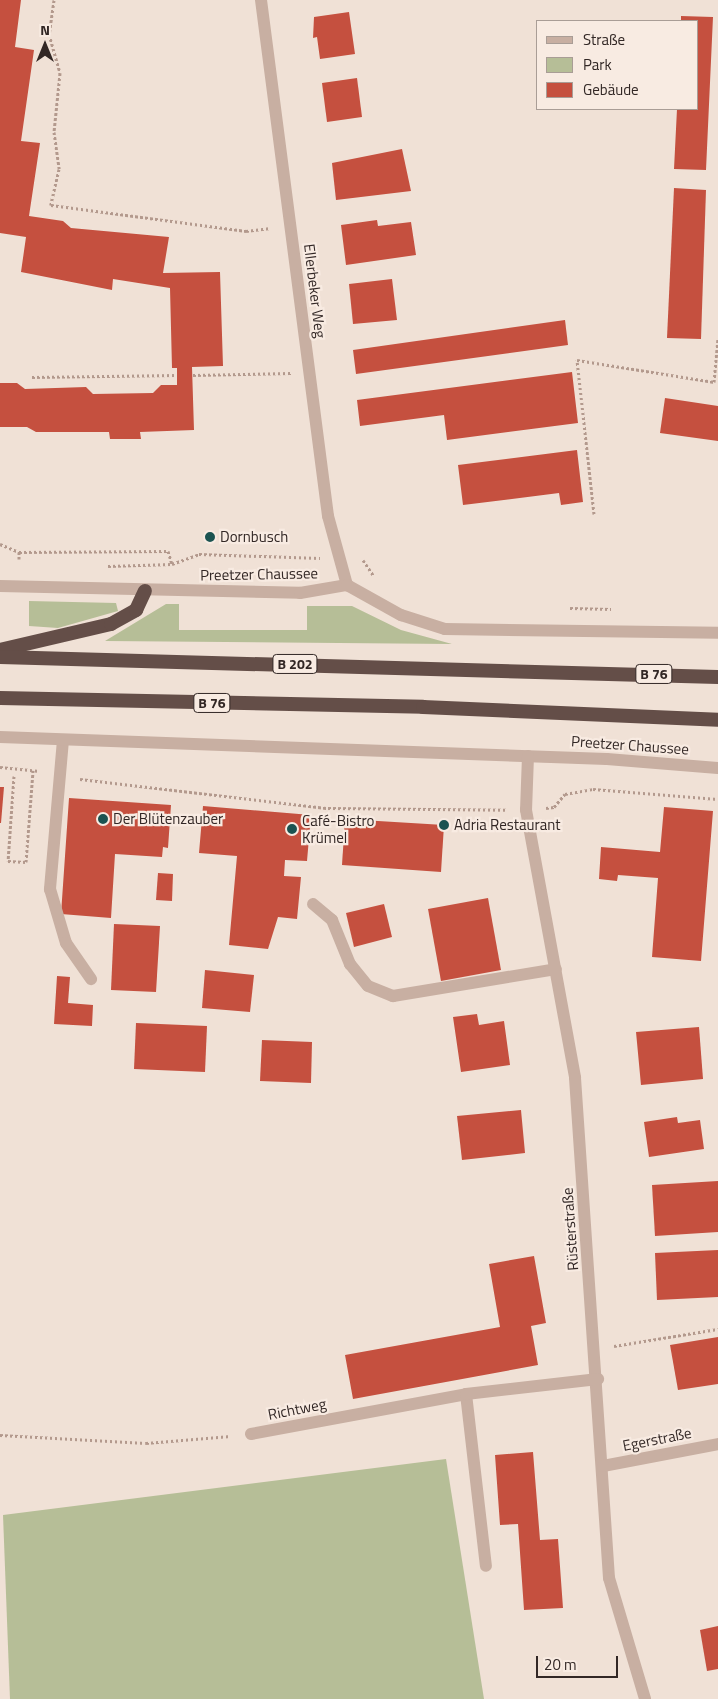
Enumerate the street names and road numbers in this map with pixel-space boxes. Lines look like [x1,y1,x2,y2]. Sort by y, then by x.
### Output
street label: Ellerbeker Weg [300,243,330,339]
street label: Preetzer Chaussee [200,564,318,584]
road number: B 202 [271,652,319,676]
road number: B 76 [635,662,673,686]
road number: B 76 [193,691,231,714]
street label: Preetzer Chaussee [571,732,689,758]
street label: Rüsterstraße [558,1187,582,1271]
street label: Richtweg [266,1395,328,1423]
street label: Egerstraße [621,1424,693,1454]

